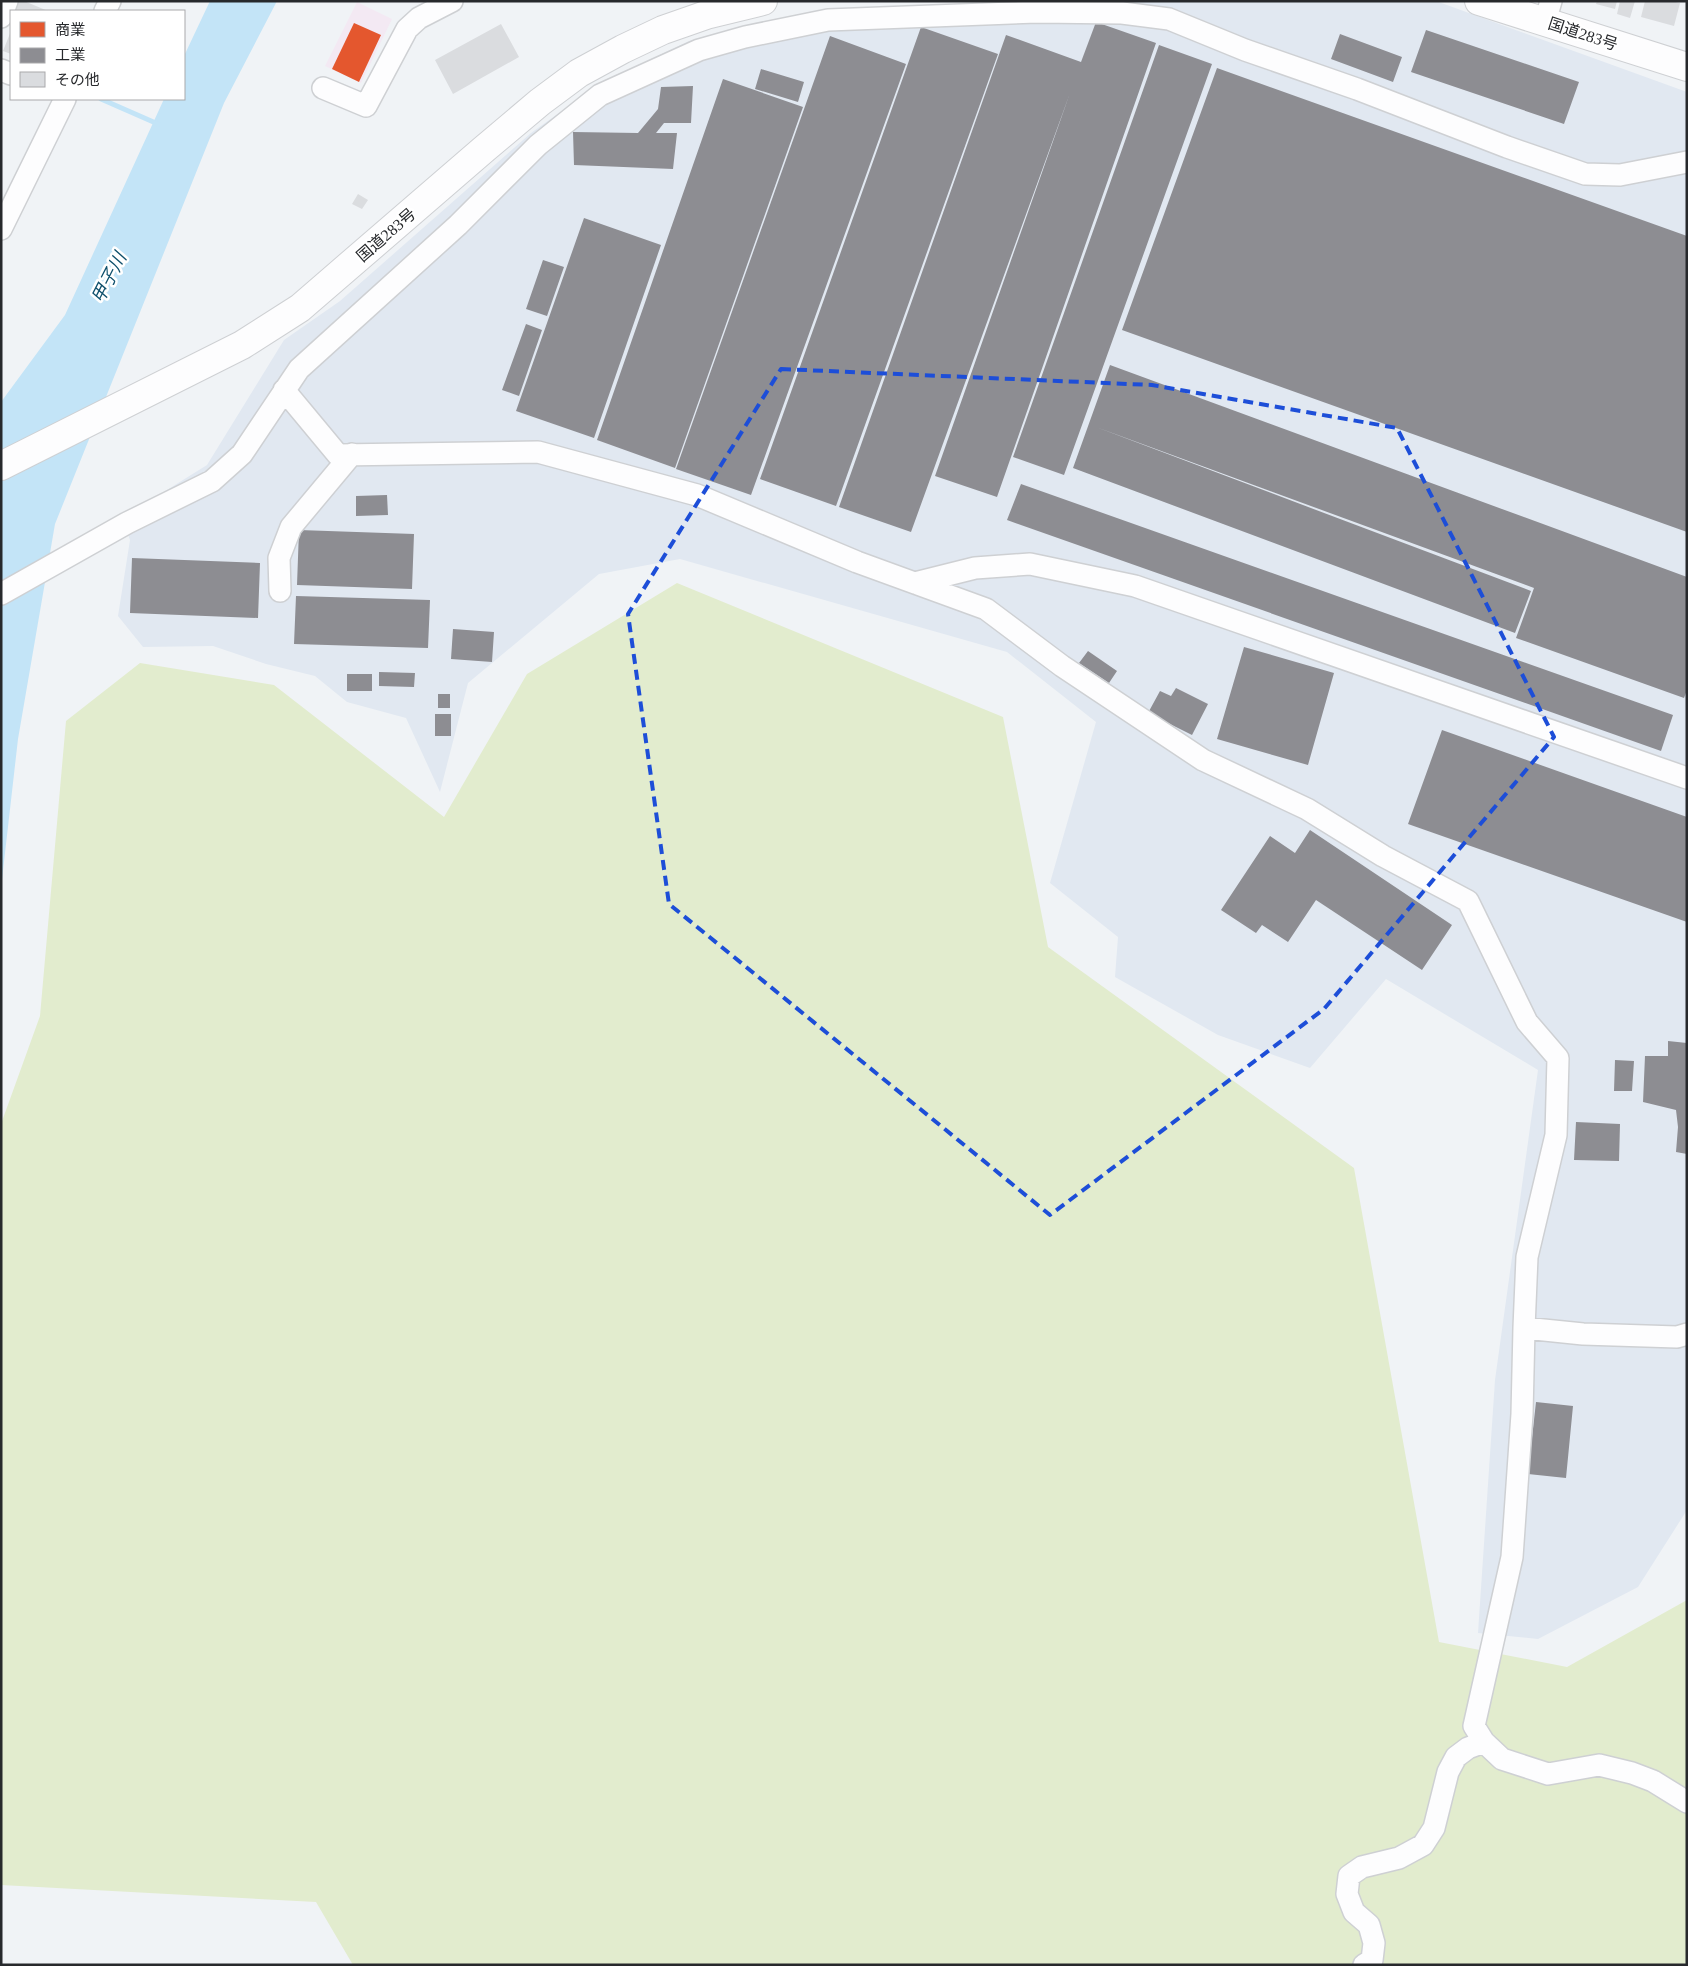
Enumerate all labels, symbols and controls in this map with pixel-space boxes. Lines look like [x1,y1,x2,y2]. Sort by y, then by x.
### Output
legend [10,10,185,100]
street label: 国道283号 [1546,15,1620,53]
text: 商業 [55,22,85,38]
text: 工業 [55,47,85,63]
text: その他 [55,72,100,88]
street label: 国道283号 [353,205,419,265]
water label: 甲子川 [88,248,131,307]

